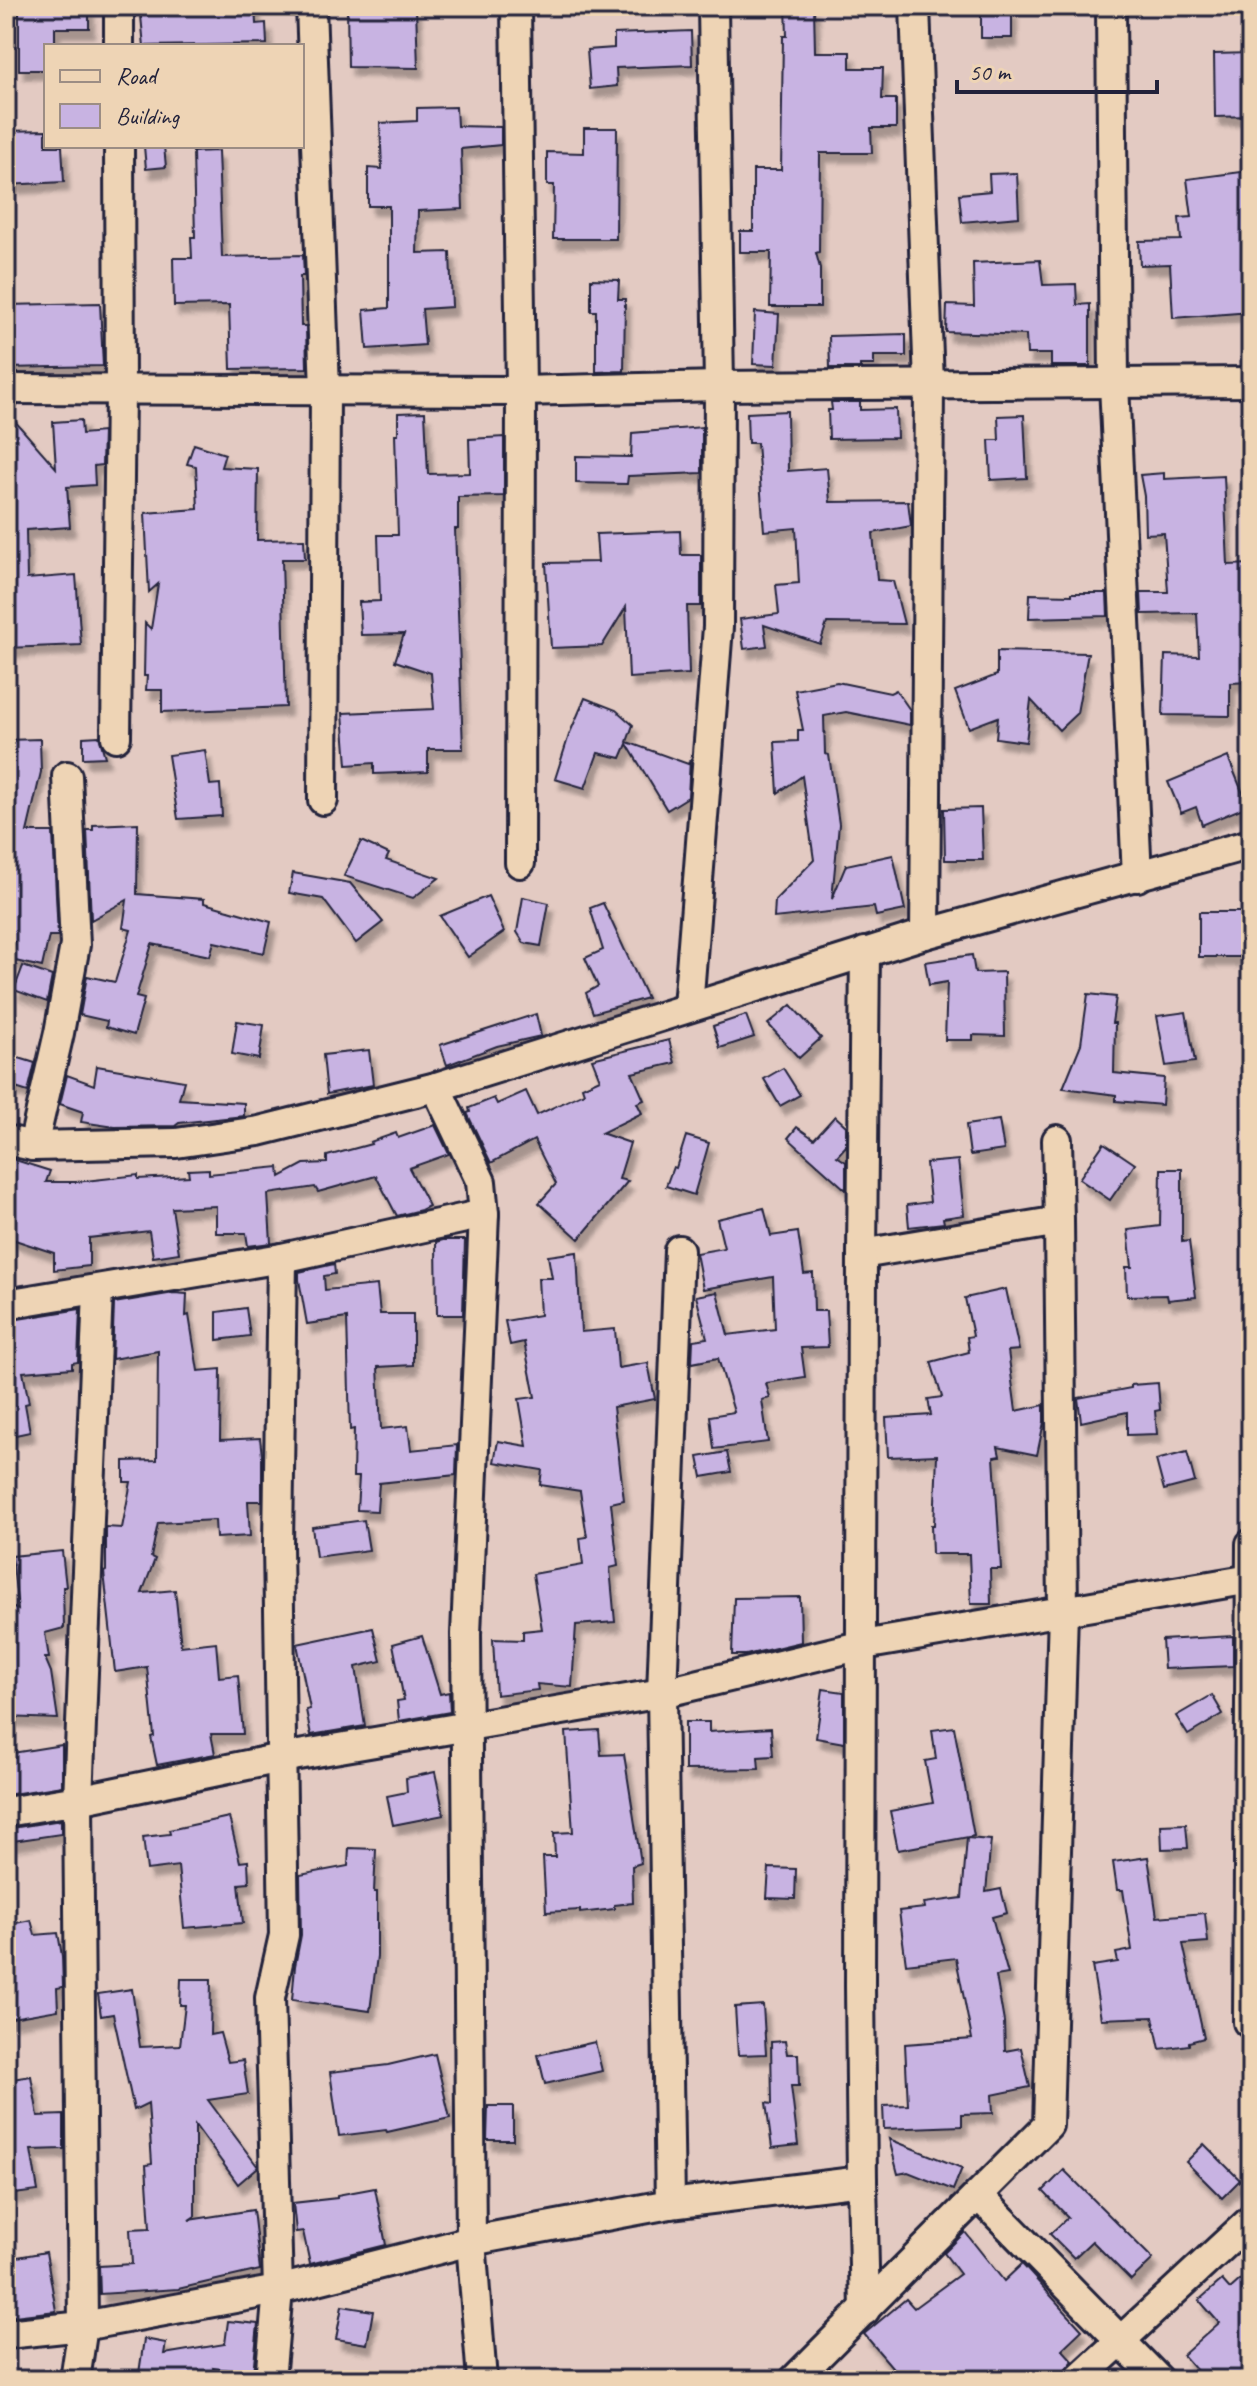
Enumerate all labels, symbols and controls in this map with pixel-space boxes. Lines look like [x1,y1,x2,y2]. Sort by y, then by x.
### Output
legend [44,44,304,148]
scale bar [957,44,1157,94]
text: 50 m [969,57,1012,87]
text: Road [116,61,160,91]
text: Building [116,101,181,131]

